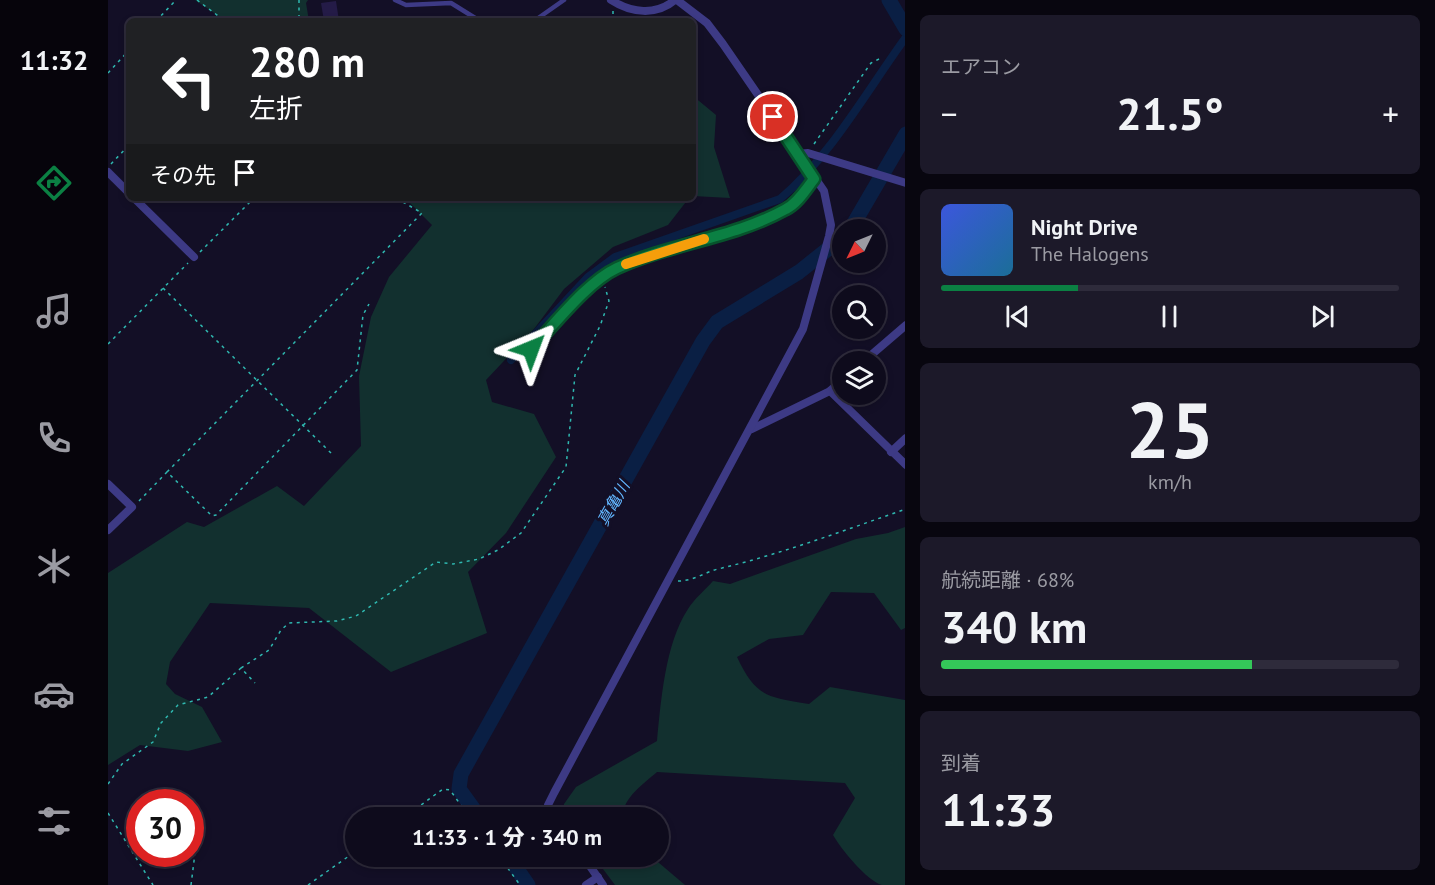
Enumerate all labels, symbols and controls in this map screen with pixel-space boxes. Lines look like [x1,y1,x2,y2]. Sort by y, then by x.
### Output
text: 280 m [249,34,365,89]
icon: left [150,42,228,120]
text: 11:32 [20,43,88,77]
text: エアコン [941,54,1021,80]
text: 21.5° [1116,84,1224,142]
text: 左折 [249,91,303,125]
pin [747,91,798,142]
text: − [941,92,958,135]
text: + [1382,92,1399,135]
icon: arrive [756,100,789,133]
icon: arrive [228,156,261,189]
text: その先 [150,161,216,189]
icon: directions [33,162,75,204]
text: Night Drive [1031,213,1138,241]
north arrow [832,219,886,273]
map controls [832,219,886,405]
text: The Halogens [1031,241,1149,267]
button: search [832,285,886,339]
icon: music [33,290,75,332]
icon: previous [1001,300,1034,333]
icon: pause [1153,300,1186,333]
icon: next [1306,300,1339,333]
position arrow [499,317,563,381]
button: layers [832,351,886,405]
text: 25 [1126,379,1214,480]
icon: phone [33,417,75,459]
text: km/h [1148,469,1192,495]
water label: 真亀川 [593,475,634,529]
icon: climate [33,545,75,587]
text: 航続距離 · 68% [941,567,1074,593]
text: 340 km [941,597,1087,655]
icon: car [33,673,75,715]
text: 到着 [941,750,981,776]
text: 11:33 [941,780,1055,838]
speed limit sign: 30 [126,789,204,867]
icon: filters [33,800,75,842]
text: 11:33 · 1 分 · 340 m [412,823,602,851]

